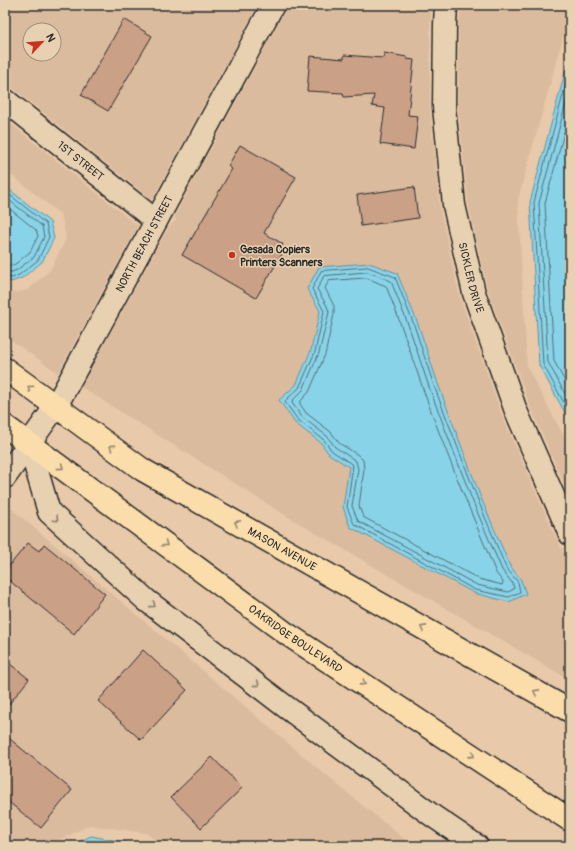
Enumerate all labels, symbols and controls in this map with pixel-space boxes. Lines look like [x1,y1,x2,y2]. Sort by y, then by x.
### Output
north arrow [22,22,62,62]
text: N [43,32,58,45]
street label: 1ST STREET [55,138,107,183]
street label: NORTH BEACH STREET [112,193,175,294]
street label: SICKLER DRIVE [456,241,487,315]
place label: Gesada Copiers Printers Scanners [240,243,322,269]
marker: Gesada Copiers Printers Scanners [227,250,237,260]
one-way arrow [28,386,35,393]
one-way arrow [109,445,116,452]
one-way arrow [56,462,63,469]
one-way arrow [52,514,59,521]
one-way arrow [233,521,241,528]
street label: MASON AVENUE [246,524,319,573]
one-way arrow [161,539,168,546]
one-way arrow [149,601,156,608]
street label: OAKRIDGE BOULEVARD [246,601,345,675]
one-way arrow [420,626,427,633]
one-way arrow [359,679,366,686]
one-way arrow [252,680,259,687]
one-way arrow [533,690,540,697]
one-way arrow [468,750,475,758]

